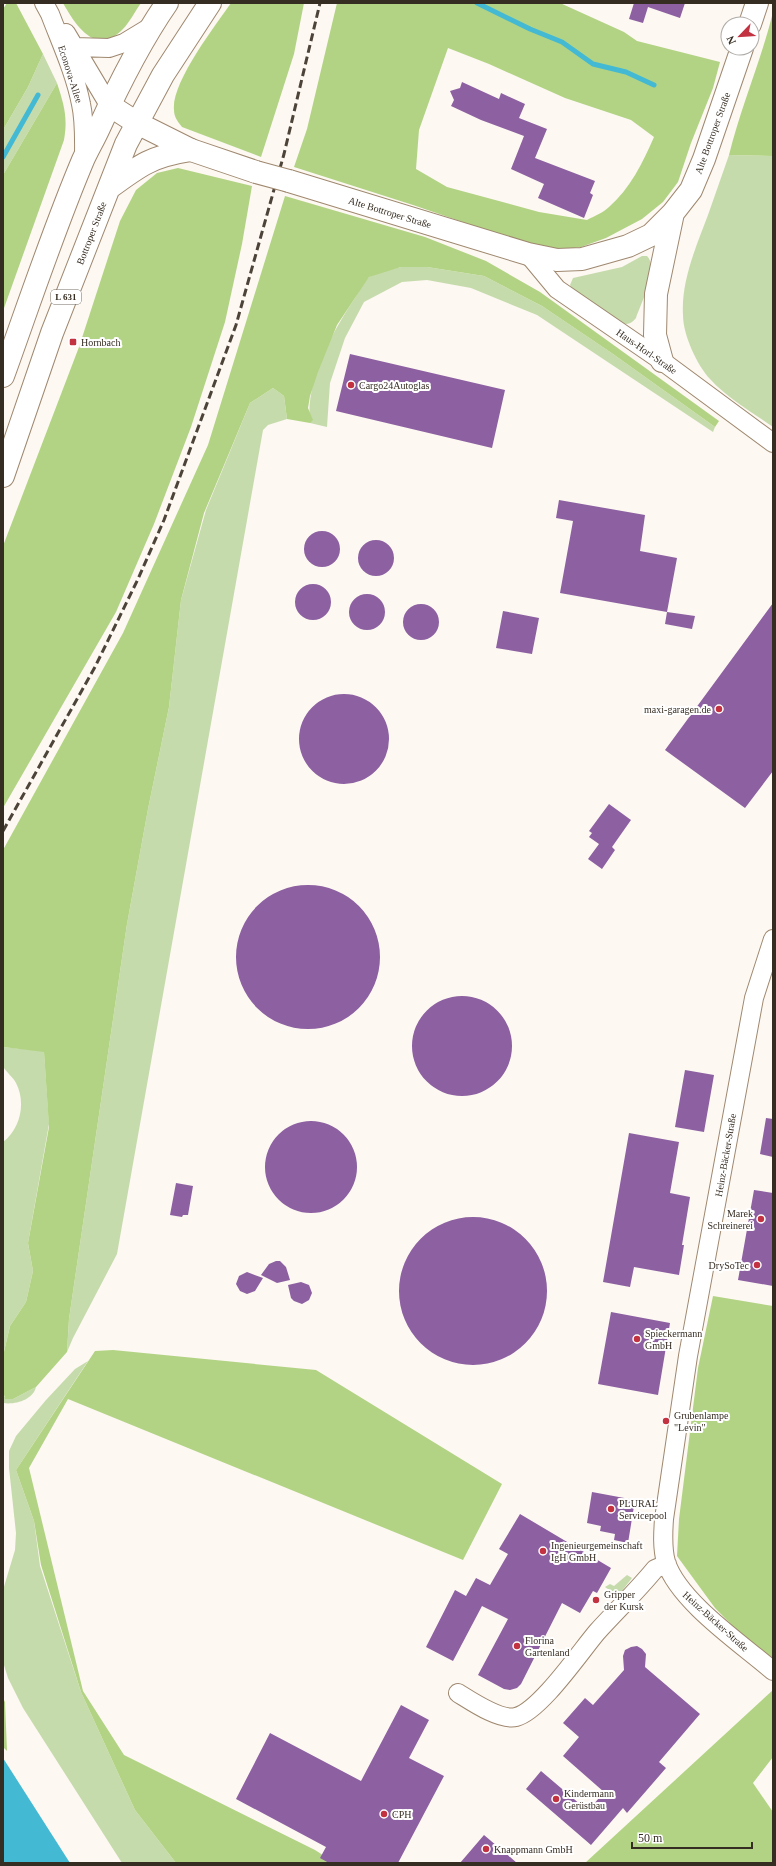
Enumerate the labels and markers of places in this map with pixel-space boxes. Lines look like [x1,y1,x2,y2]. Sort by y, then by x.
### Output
marker: Hornbach [68,337,78,347]
place label: Hornbach [81,337,120,348]
marker: Cargo24Autoglas [346,380,356,390]
place label: Cargo24Autoglas [359,380,429,391]
place label: maxi-garagen.de [644,704,712,715]
marker: maxi-garagen.de [714,704,724,714]
place label: Marek Schreinerei [707,1208,753,1231]
marker: Marek Schreinerei [756,1214,766,1224]
place label: DrySoTec [709,1260,750,1271]
marker: DrySoTec [752,1260,762,1270]
place label: Spieckermann GmbH [645,1328,702,1351]
marker: Spieckermann GmbH [632,1334,642,1344]
place label: Grubenlampe "Levin" [674,1410,729,1433]
marker: Grubenlampe "Levin" [661,1416,671,1426]
place label: PLURAL Servicepool [619,1498,667,1521]
marker: PLURAL Servicepool [606,1504,616,1514]
place label: Ingenieurgemeinschaft IgH GmbH [551,1540,643,1563]
marker: Ingenieurgemeinschaft IgH GmbH [538,1546,548,1556]
place label: Gripper der Kursk [604,1589,644,1612]
marker: Gripper der Kursk [591,1595,601,1605]
place label: Florina Gartenland [525,1635,569,1658]
marker: Florina Gartenland [512,1641,522,1651]
place label: Kindermann Gerüstbau [564,1788,614,1811]
marker: Kindermann Gerüstbau [551,1794,561,1804]
marker: CPH [379,1809,389,1819]
place label: CPH [392,1809,411,1820]
marker: Knappmann GmbH [481,1844,491,1854]
place label: Knappmann GmbH [494,1844,573,1855]

